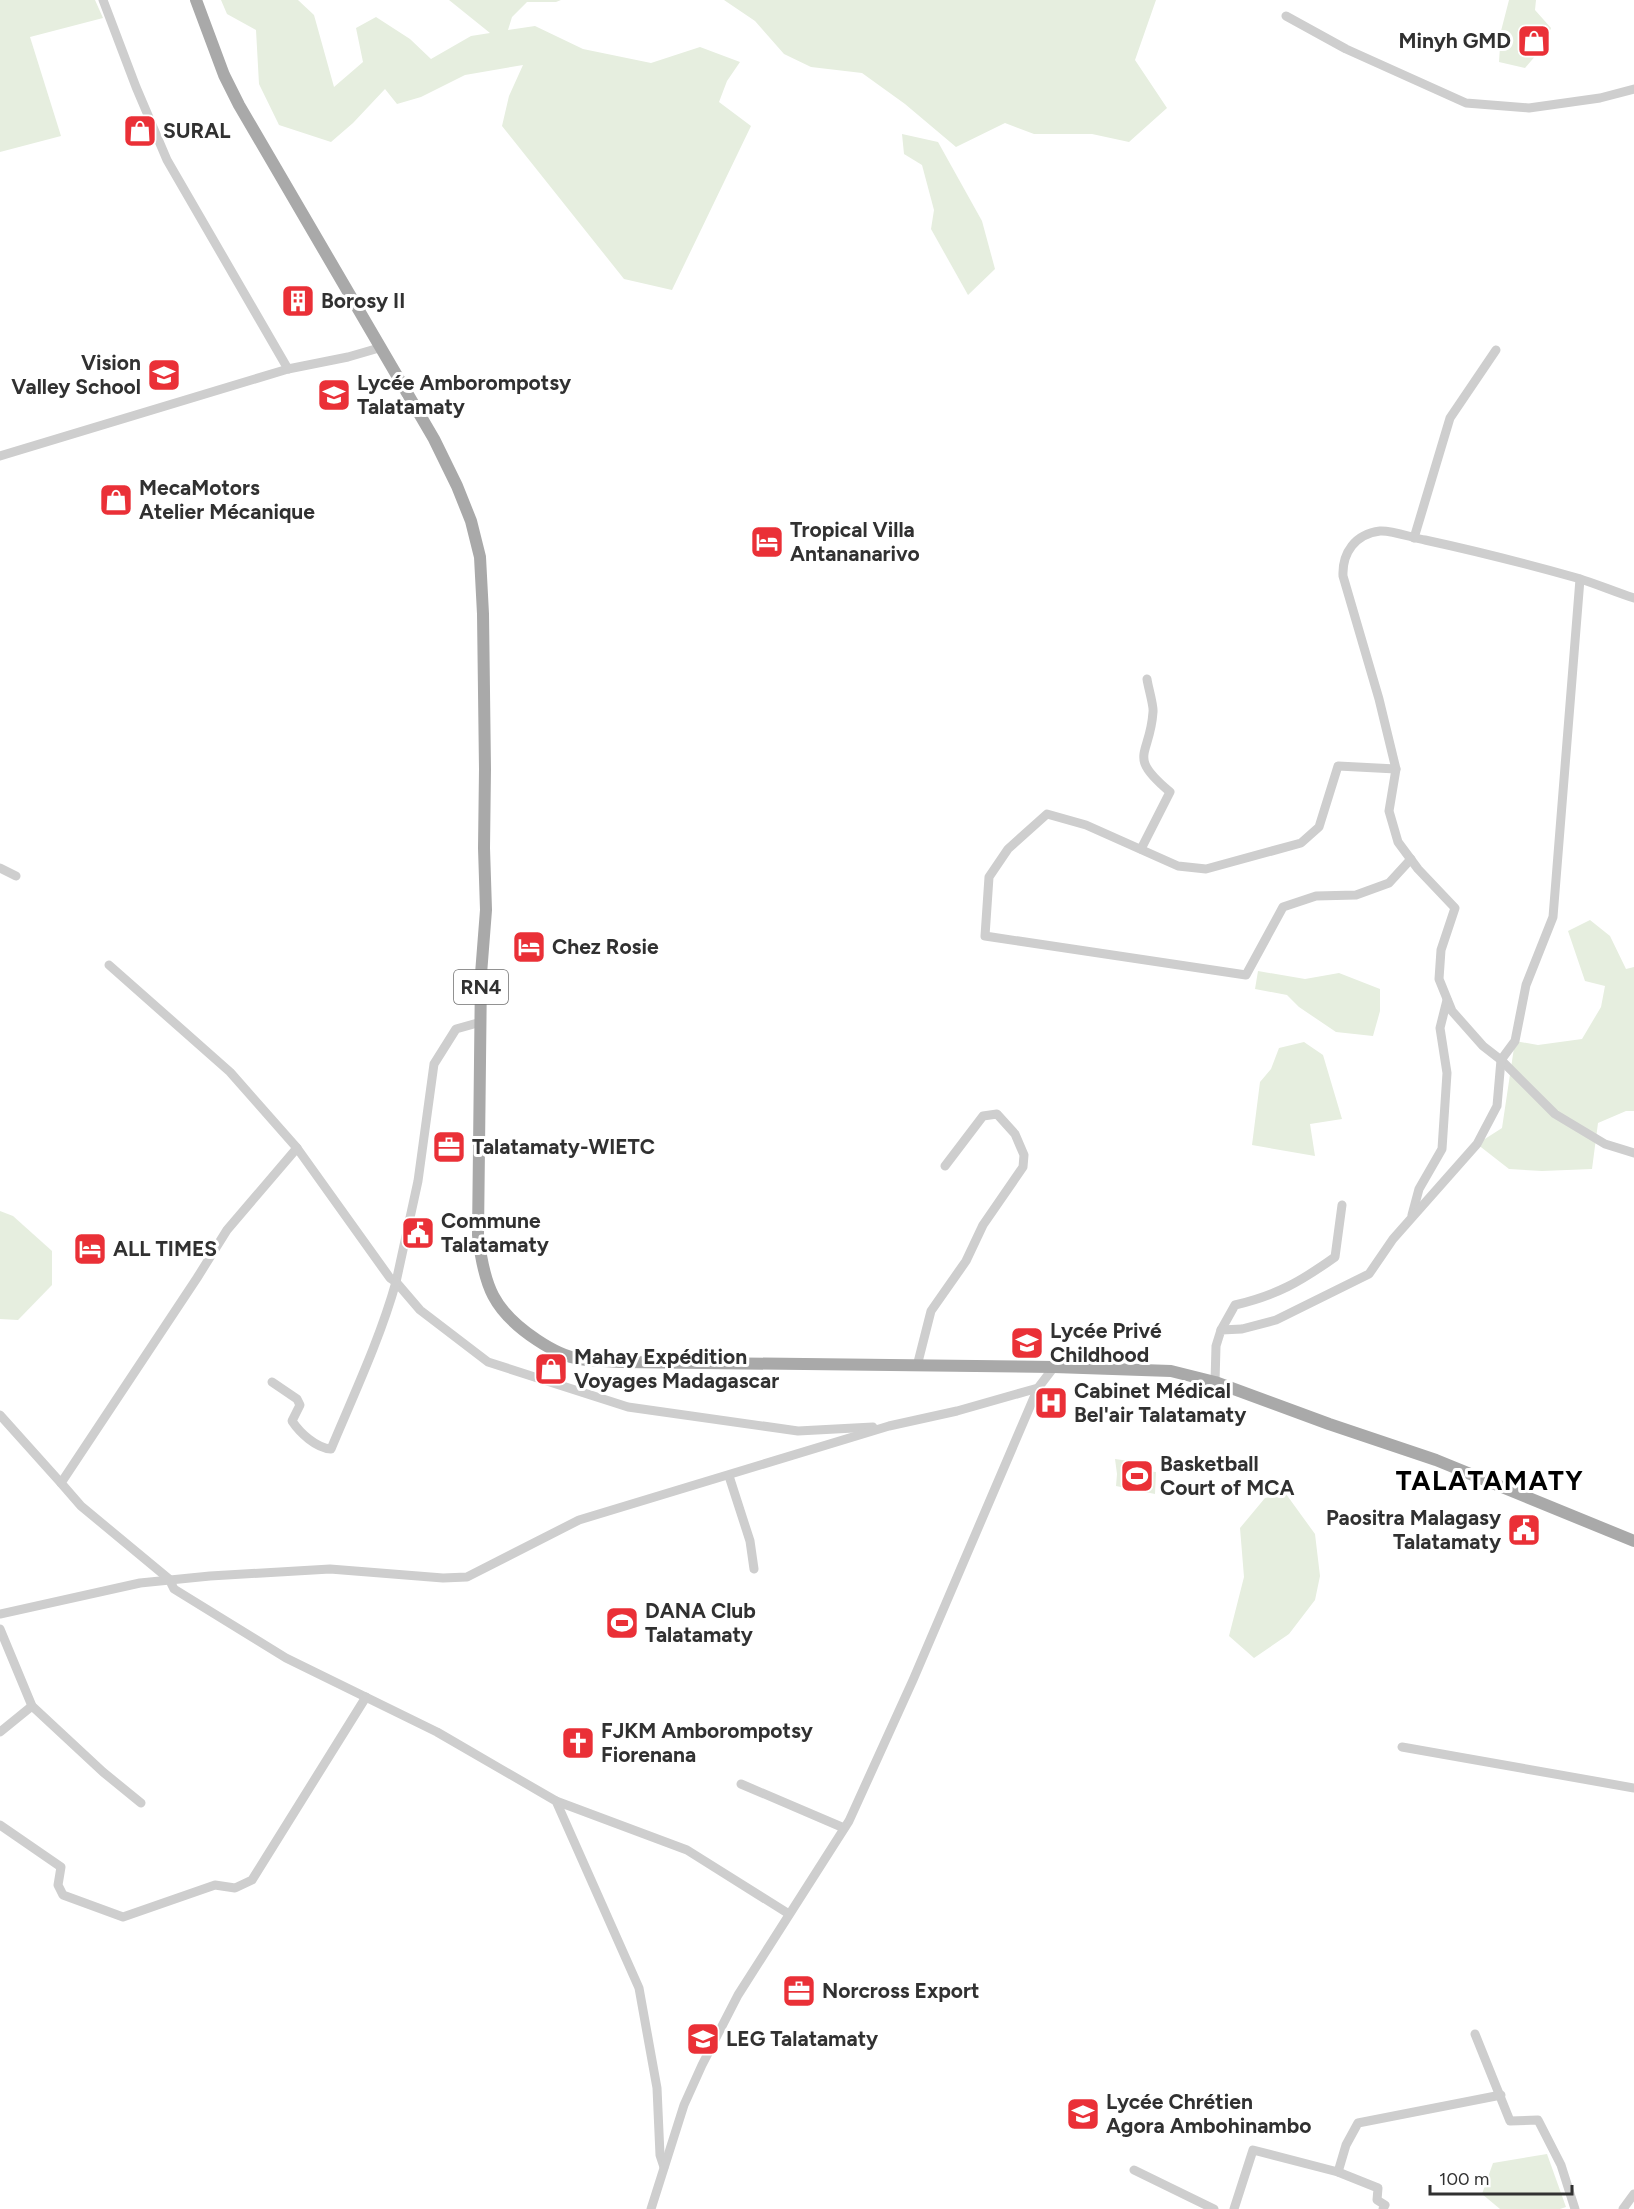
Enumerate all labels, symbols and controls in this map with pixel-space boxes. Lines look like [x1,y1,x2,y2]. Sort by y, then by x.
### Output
shop icon: Minyh GMD [1516,23,1552,59]
place label: Minyh GMD [1399,28,1511,53]
shop icon: SURAL [122,113,158,149]
place label: SURAL [163,118,230,143]
building icon: Borosy II [280,283,316,319]
place label: Borosy II [321,288,405,313]
place label: Vision Valley School [11,350,141,399]
school or university icon: Vision Valley School [146,357,182,393]
place label: Lycée Amborompotsy Talatamaty [357,370,572,419]
school or university icon: Lycée Amborompotsy Talatamaty [316,377,352,413]
place label: MecaMotors Atelier Mécanique [139,475,315,524]
shop icon: MecaMotors Atelier Mécanique [98,482,134,518]
place label: Tropical Villa Antananarivo [790,517,920,566]
hotel icon: Tropical Villa Antananarivo [749,524,785,560]
hotel icon: Chez Rosie [511,929,547,965]
place label: Chez Rosie [552,934,659,959]
road number: RN4 [454,970,508,1004]
office icon: Talatamaty-WIETC [431,1129,467,1165]
place label: Talatamaty-WIETC [472,1134,655,1159]
place label: Commune Talatamaty [441,1208,550,1257]
public building icon: Commune Talatamaty [400,1215,436,1251]
hotel icon: ALL TIMES [72,1231,108,1267]
place label: ALL TIMES [113,1236,217,1261]
place label: Lycée Privé Childhood [1050,1318,1162,1367]
school or university icon: Lycée Privé Childhood [1009,1325,1045,1361]
place label: Mahay Expédition Voyages Madagascar [574,1344,779,1393]
shop icon: Mahay Expédition Voyages Madagascar [533,1351,569,1387]
place label: Cabinet Médical Bel'air Talatamaty [1074,1378,1247,1427]
hospital icon: Cabinet Médical Bel'air Talatamaty [1033,1385,1069,1421]
place label: Basketball Court of MCA [1160,1451,1294,1500]
sports icon: Basketball Court of MCA [1119,1458,1155,1494]
district label: TALATAMATY [1396,1464,1584,1497]
place label: Paositra Malagasy Talatamaty [1326,1505,1502,1554]
public building icon: Paositra Malagasy Talatamaty [1506,1512,1542,1548]
place label: DANA Club Talatamaty [645,1598,756,1647]
sports icon: DANA Club Talatamaty [604,1605,640,1641]
place label: FJKM Amborompotsy Fiorenana [601,1718,814,1767]
church icon: FJKM Amborompotsy Fiorenana [560,1725,596,1761]
office icon: Norcross Export [781,1973,817,2009]
place label: Norcross Export [822,1978,979,2003]
school or university icon: LEG Talatamaty [685,2021,721,2057]
place label: LEG Talatamaty [726,2026,879,2051]
place label: Lycée Chrétien Agora Ambohinambo [1106,2089,1311,2138]
school or university icon: Lycée Chrétien Agora Ambohinambo [1065,2096,1101,2132]
scale bar [1430,2158,1572,2196]
text: 100 m [1439,2168,1489,2190]

